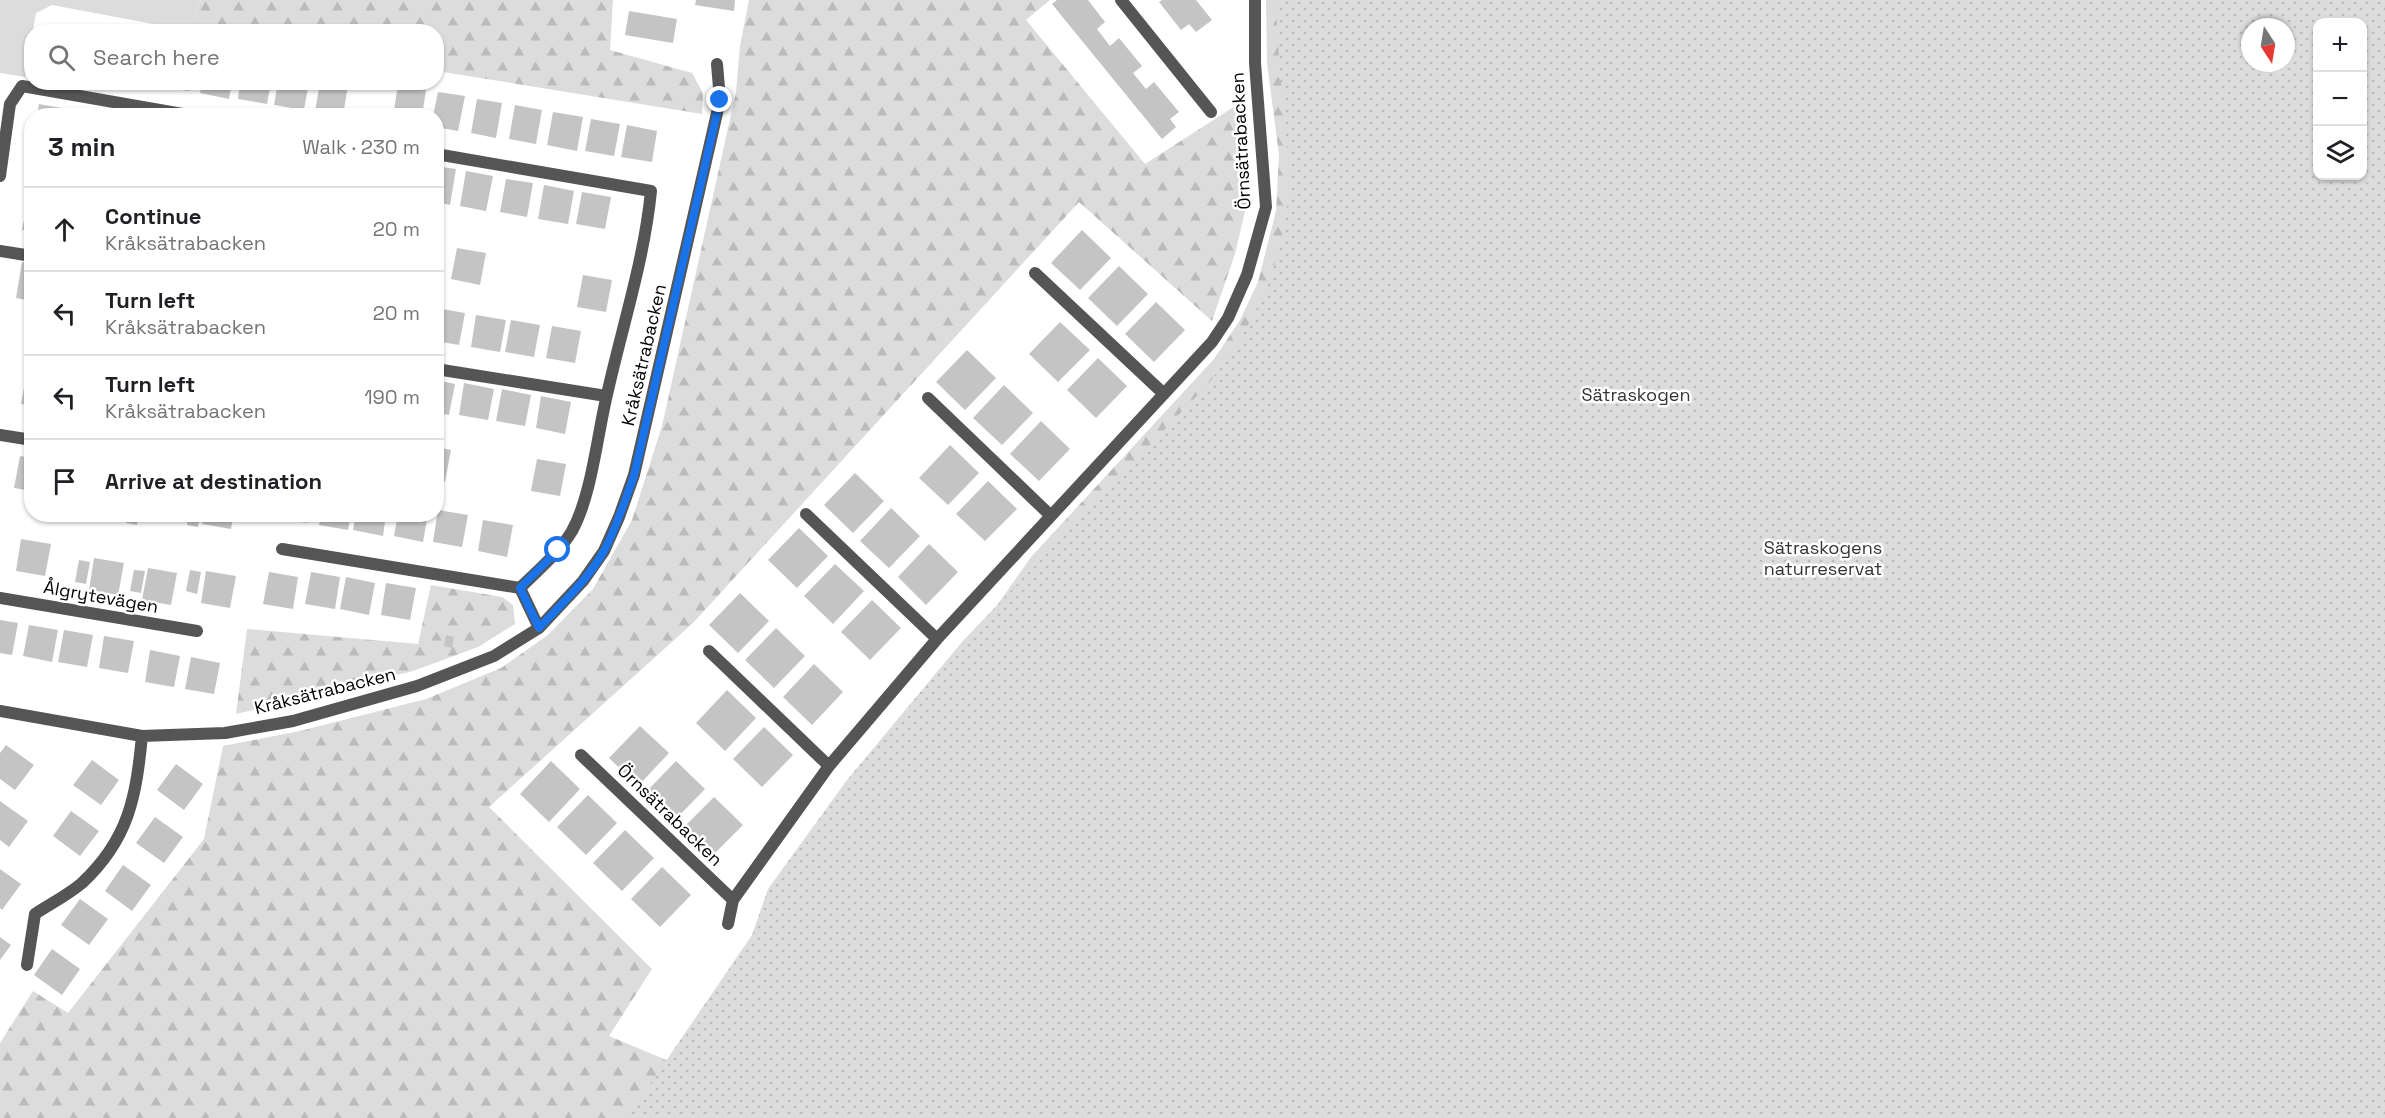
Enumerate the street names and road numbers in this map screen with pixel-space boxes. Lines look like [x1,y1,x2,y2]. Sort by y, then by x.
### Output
street label: Örnsätrabacken [1225,72,1256,210]
street label: Kråksätrabacken [616,282,671,428]
street label: Ålgrytevägen [42,575,160,618]
street label: Kråksätrabacken [252,662,398,719]
street label: Örnsätrabacken [613,759,728,871]

